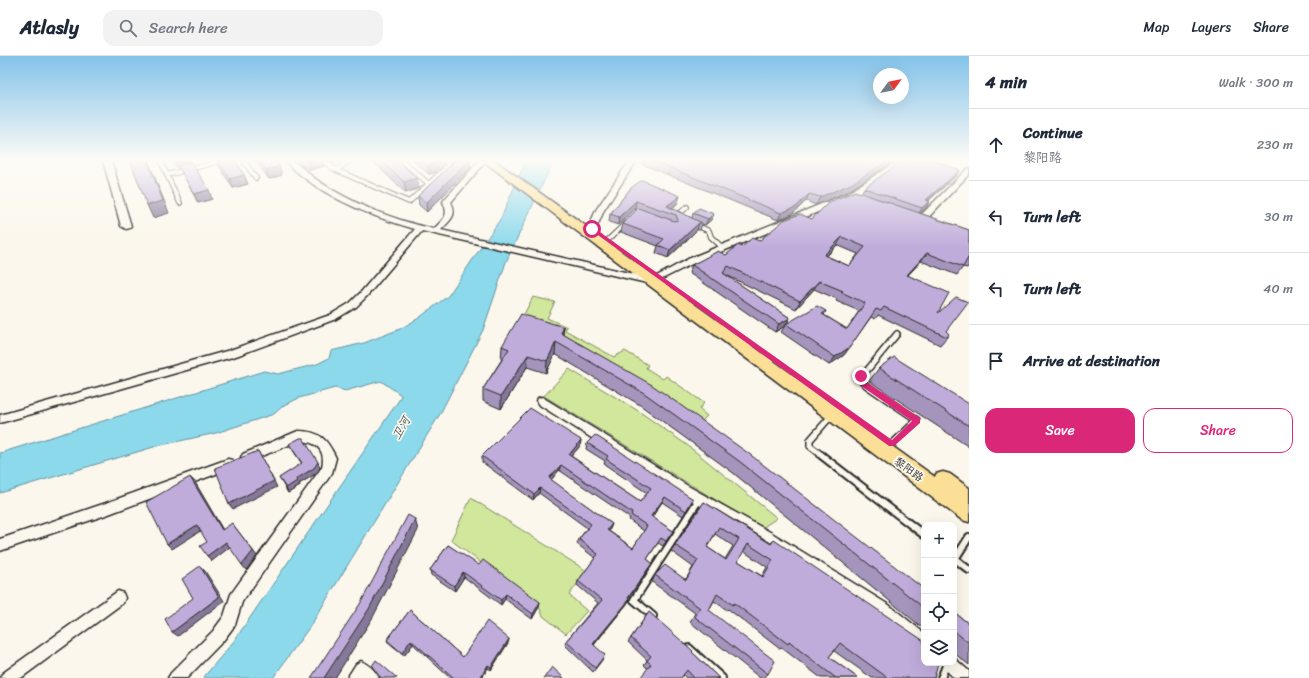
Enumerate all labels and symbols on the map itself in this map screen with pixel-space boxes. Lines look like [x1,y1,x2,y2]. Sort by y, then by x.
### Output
north arrow [873,68,909,104]
route start [583,220,601,238]
route end [852,367,870,385]
water label: 卫河 [385,410,418,444]
street label: 黎阳路 [890,452,928,487]

